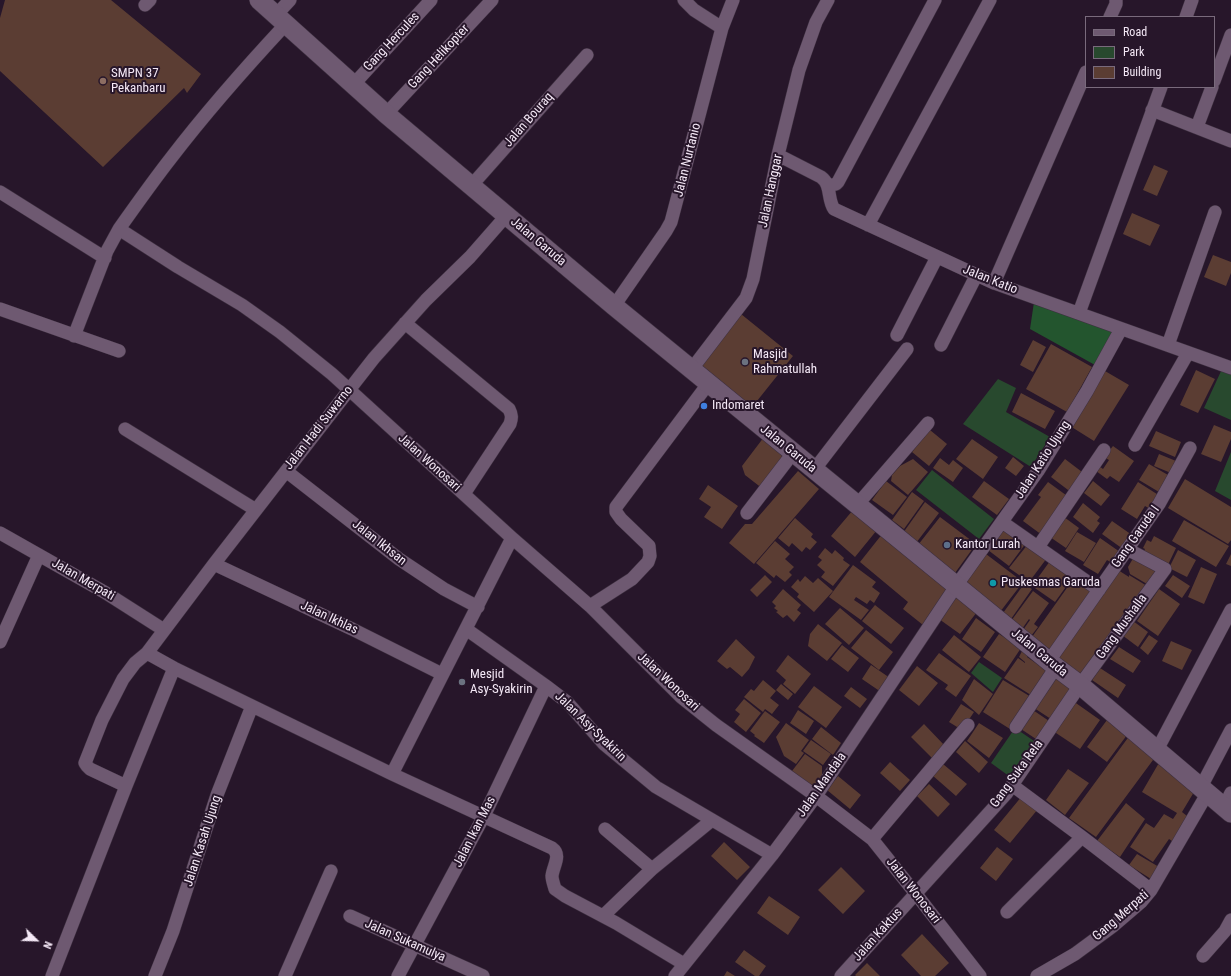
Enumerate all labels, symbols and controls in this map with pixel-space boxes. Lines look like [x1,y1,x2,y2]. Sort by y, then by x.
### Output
street label: Gang Hercules [361,9,423,75]
legend [1085,16,1215,88]
street label: Gang Helikopter [405,22,473,92]
text: Road [1123,25,1147,39]
text: Park [1123,45,1144,59]
text: Building [1123,65,1161,79]
place label: SMPN 37 Pekanbaru [111,66,165,97]
marker: SMPN 37 Pekanbaru [98,76,108,86]
street label: Jalan Bouraq [501,89,557,151]
street label: Jalan Nurtanio [671,121,705,199]
street label: Jalan Hanggar [756,153,786,229]
street label: Jalan Garuda [507,214,569,270]
street label: Jalan Katio [960,262,1020,298]
place label: Masjid Rahmatullah [753,347,817,378]
marker: Masjid Rahmatullah [740,357,750,367]
street label: Jalan Hadi Suwarno [281,383,357,473]
place label: Indomaret [712,398,764,414]
marker: Indomaret [699,401,709,411]
street label: Jalan Katio Ujung [1012,418,1074,502]
street label: Jalan Garuda [757,422,819,476]
street label: Jalan Wonosari [394,431,464,495]
street label: Gang Garuda I [1109,503,1163,571]
street label: Jalan Ikhsan [349,517,409,569]
place label: Kantor Lurah [955,537,1020,553]
marker: Kantor Lurah [942,540,952,550]
street label: Jalan Merpati [49,556,117,604]
place label: Puskesmas Garuda [1001,575,1100,591]
marker: Puskesmas Garuda [988,578,998,588]
street label: Gang Mushalla [1093,592,1151,662]
street label: Jalan Ikhlas [298,598,360,638]
street label: Jalan Garuda [1008,626,1070,680]
street label: Jalan Wonosari [634,649,702,715]
place label: Mesjid Asy-Syakirin [470,667,532,698]
marker: Mesjid Asy-Syakirin [457,677,467,687]
street label: Jalan Asy-Syakirin [551,689,629,765]
street label: Gang Suka Rela [987,737,1047,811]
street label: Jalan Mandala [794,750,850,820]
street label: Jalan Kasah Ujung [181,793,225,889]
street label: Jalan Ikan Mas [450,794,500,870]
street label: Jalan Wonosari [882,855,944,927]
street label: Gang Merpati [1090,887,1152,945]
street label: Jalan Kaktus [850,905,906,965]
street label: Jalan Sukamulya [362,916,448,966]
north arrow [16,920,56,960]
text: N [40,939,55,951]

